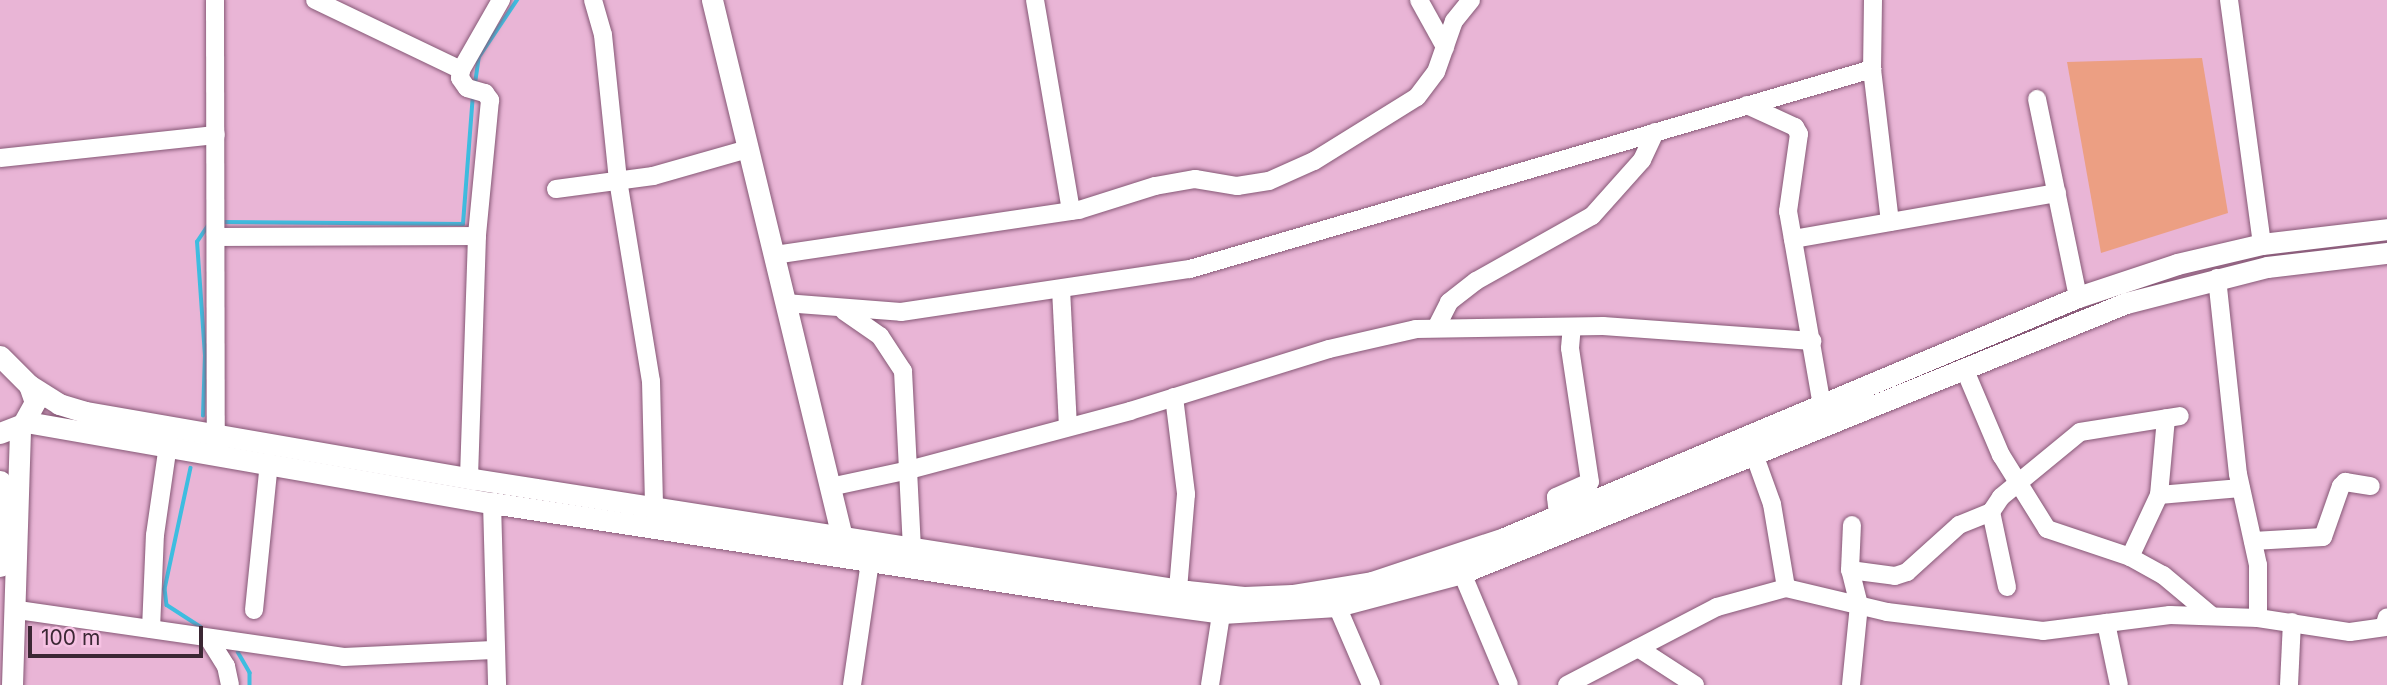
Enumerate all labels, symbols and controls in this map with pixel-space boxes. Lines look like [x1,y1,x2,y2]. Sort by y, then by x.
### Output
scale bar [32,612,206,656]
text: 100 m [41,625,100,650]

